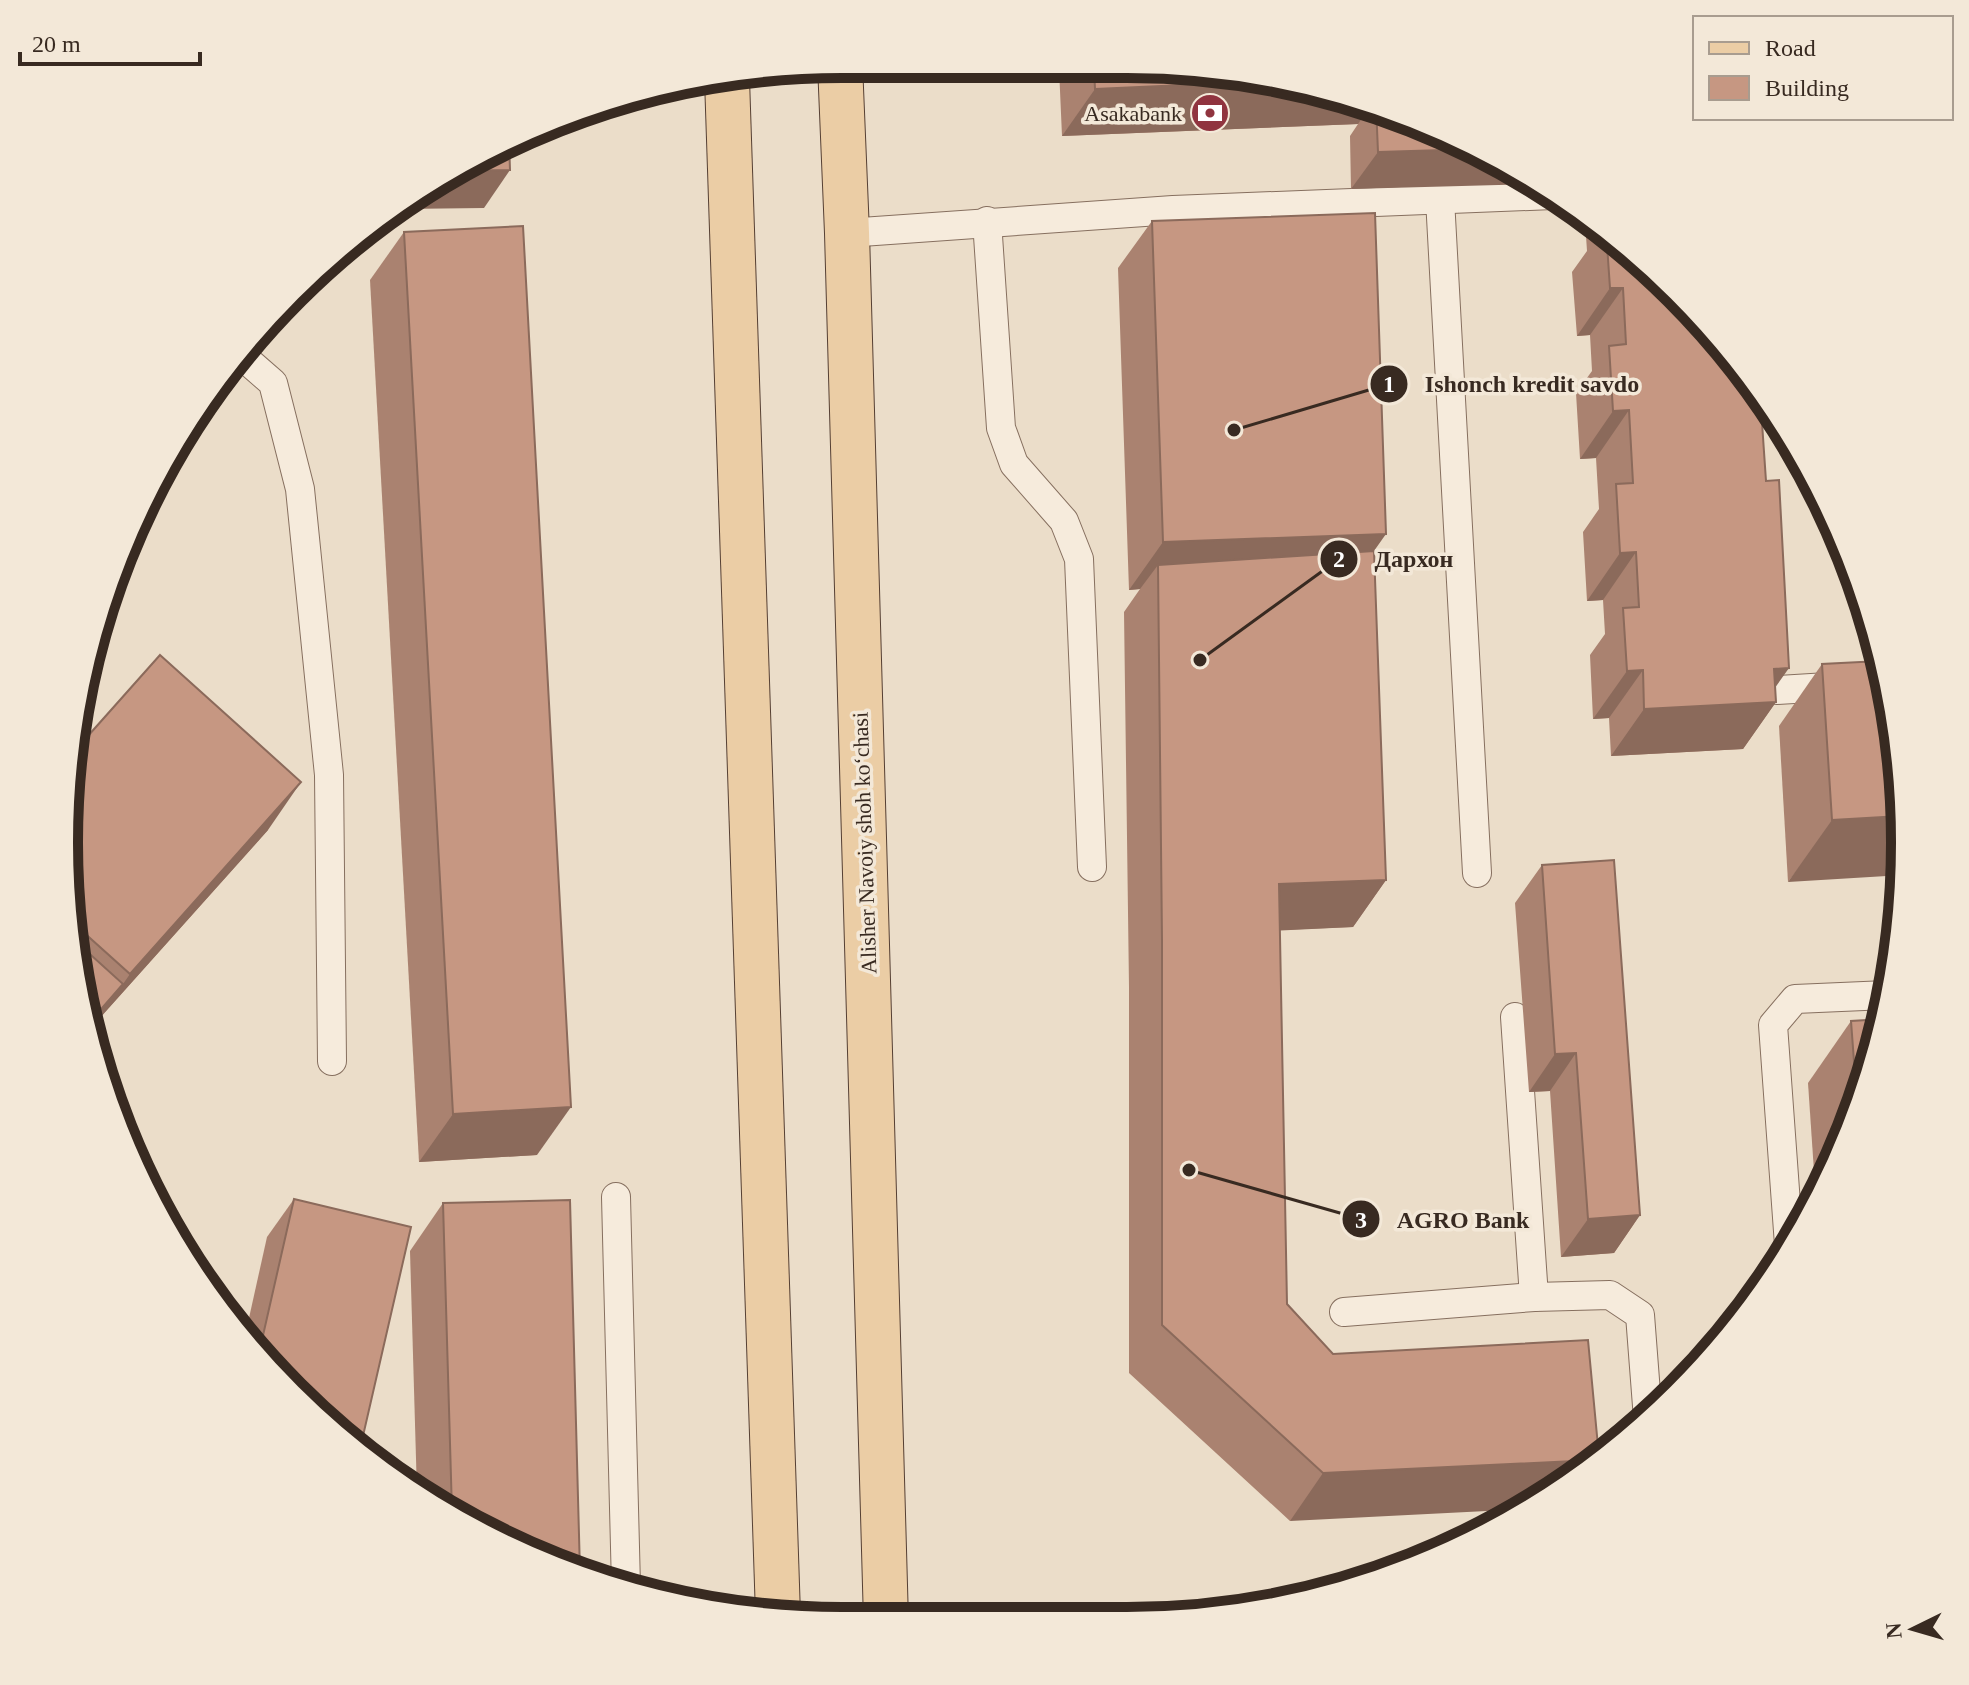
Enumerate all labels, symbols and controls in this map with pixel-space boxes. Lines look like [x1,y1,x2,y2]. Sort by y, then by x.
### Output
scale bar [20,16,200,66]
legend [1693,16,1953,120]
text: 20 m [32,31,81,57]
text: Road [1765,35,1816,61]
text: Building [1765,75,1849,101]
bank icon: Asakabank [1189,92,1231,134]
place label: Asakabank [1084,101,1182,126]
callout: Ishonch kredit savdo [1369,360,1655,408]
text: 1 [1383,371,1395,397]
text: Ishonch kredit savdo [1425,371,1639,397]
callout: Дархон [1319,535,1469,583]
text: 2 [1333,546,1345,572]
text: Дархон [1375,546,1454,572]
street label: Alisher Navoiy shoh koʻchasi [847,712,882,974]
callout: AGRO Bank [1341,1195,1546,1243]
text: 3 [1355,1207,1367,1233]
text: AGRO Bank [1397,1207,1530,1233]
north arrow [1873,1589,1953,1669]
text: N [1880,1622,1907,1640]

